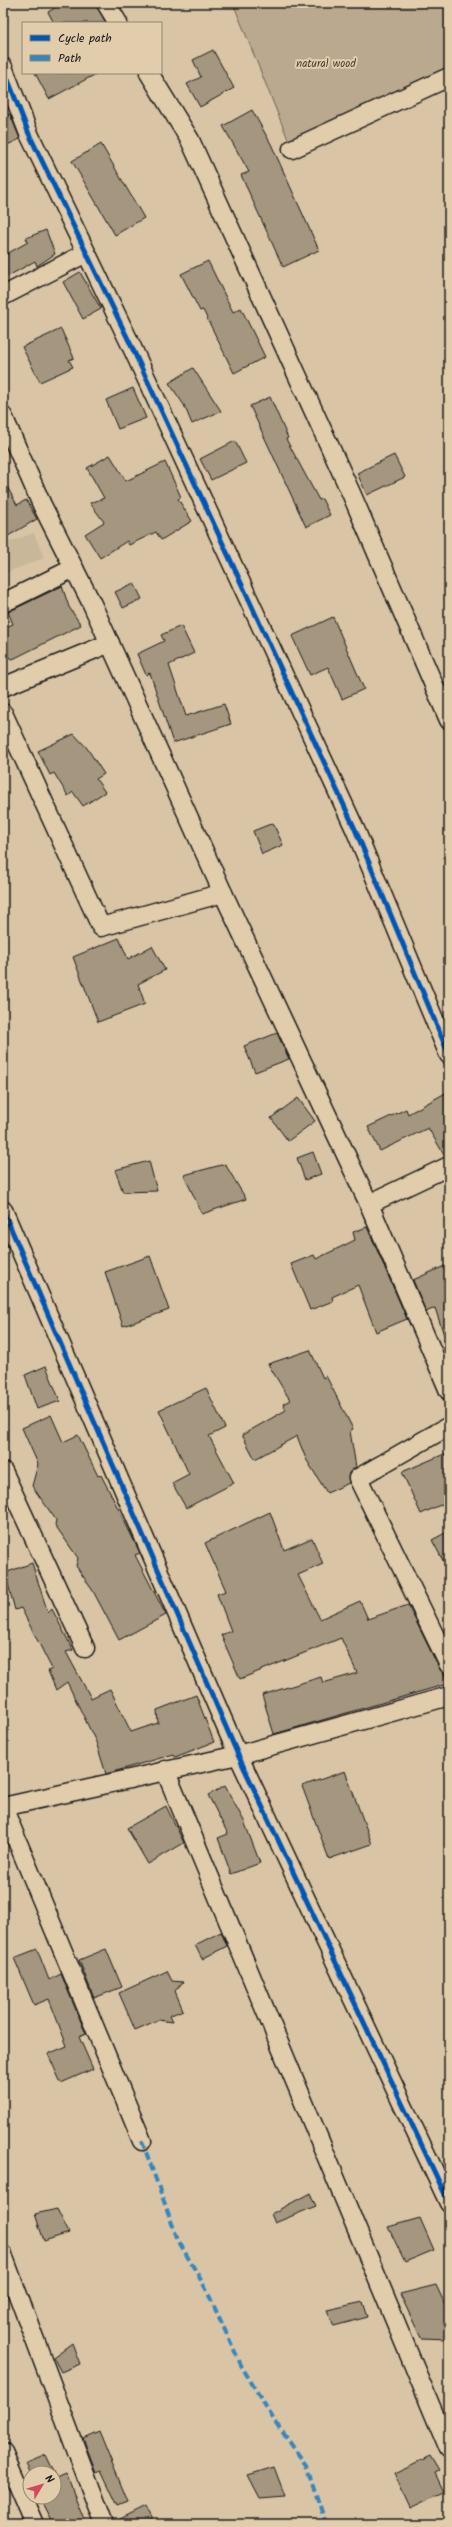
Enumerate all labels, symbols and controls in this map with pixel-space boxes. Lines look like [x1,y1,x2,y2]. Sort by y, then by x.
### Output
legend [22,22,162,74]
text: Cycle path [58,29,112,48]
text: Path [58,49,81,68]
park label: natural wood [296,55,356,73]
north arrow [22,2465,62,2505]
text: N [40,2471,58,2488]

